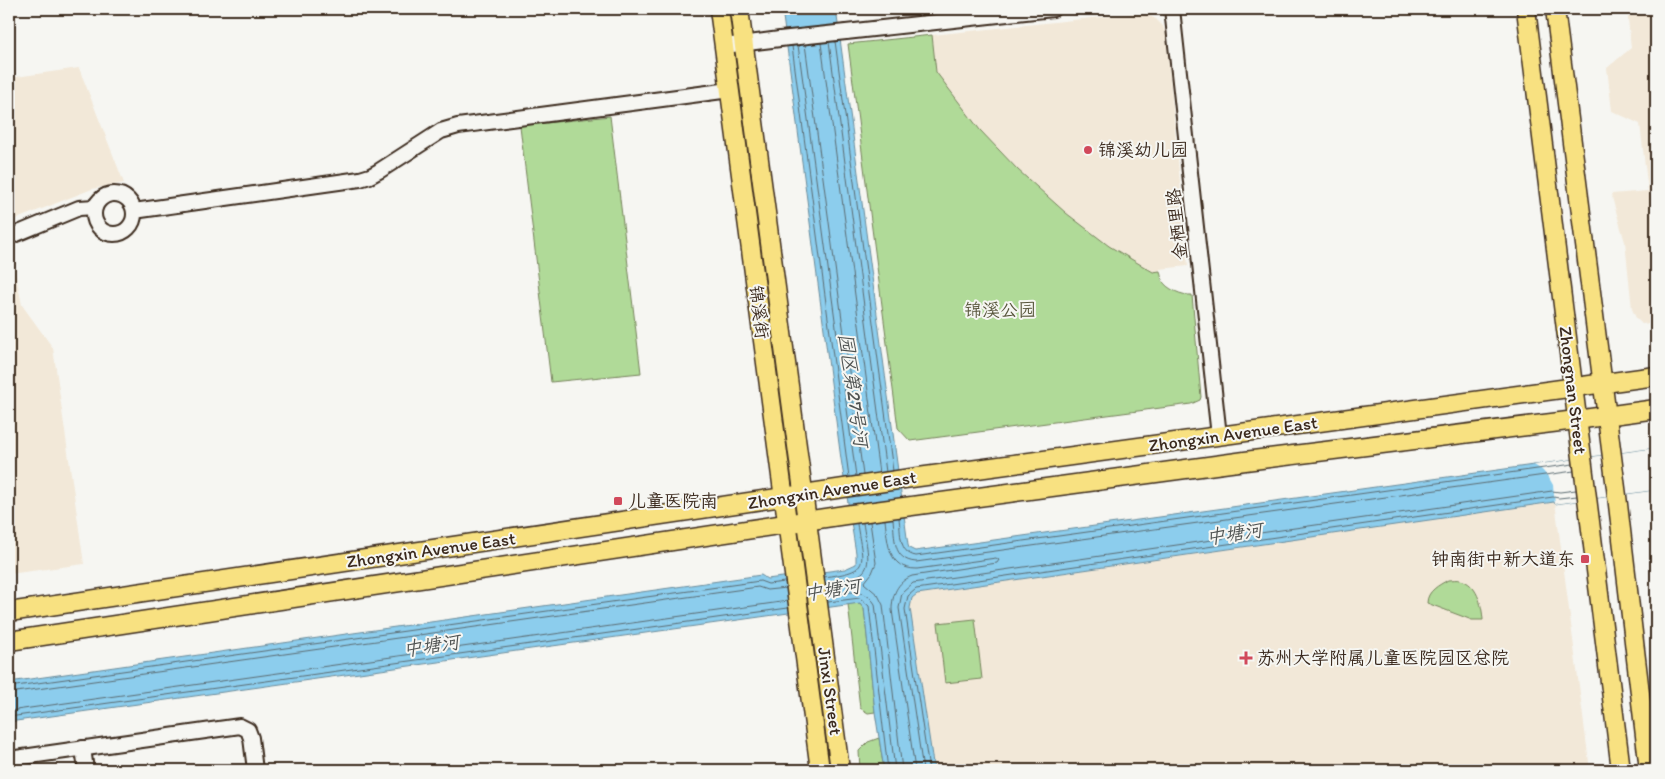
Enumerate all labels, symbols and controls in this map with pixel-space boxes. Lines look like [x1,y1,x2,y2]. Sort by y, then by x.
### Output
place label: 锦溪幼儿园 [1098,139,1188,161]
marker: 锦溪幼儿园 [1082,144,1094,156]
street label: 金栖里路 [1162,187,1192,261]
street label: 锦溪街 [745,284,773,340]
park label: 锦溪公园 [964,299,1036,321]
street label: Zhongnan Street [1554,325,1592,455]
water label: 园区第27号河 [834,332,873,451]
street label: Zhongxin Avenue East [1147,411,1319,457]
street label: Zhongxin Avenue East [746,466,918,514]
place label: 儿童医院南 [628,490,718,512]
marker: 儿童医院南 [612,495,624,507]
water label: 中塘河 [1204,518,1267,549]
street label: Zhongxin Avenue East [345,527,517,573]
place label: 钟南街中新大道东 [1431,548,1575,570]
marker: 钟南街中新大道东 [1579,553,1591,565]
water label: 中塘河 [802,574,865,605]
water label: 中塘河 [401,630,464,661]
street label: Jinxi Street [813,646,847,737]
place label: 苏州大学附属儿童医院园区总院 [1257,647,1509,669]
marker: 苏州大学附属儿童医院园区总院 [1239,651,1253,665]

